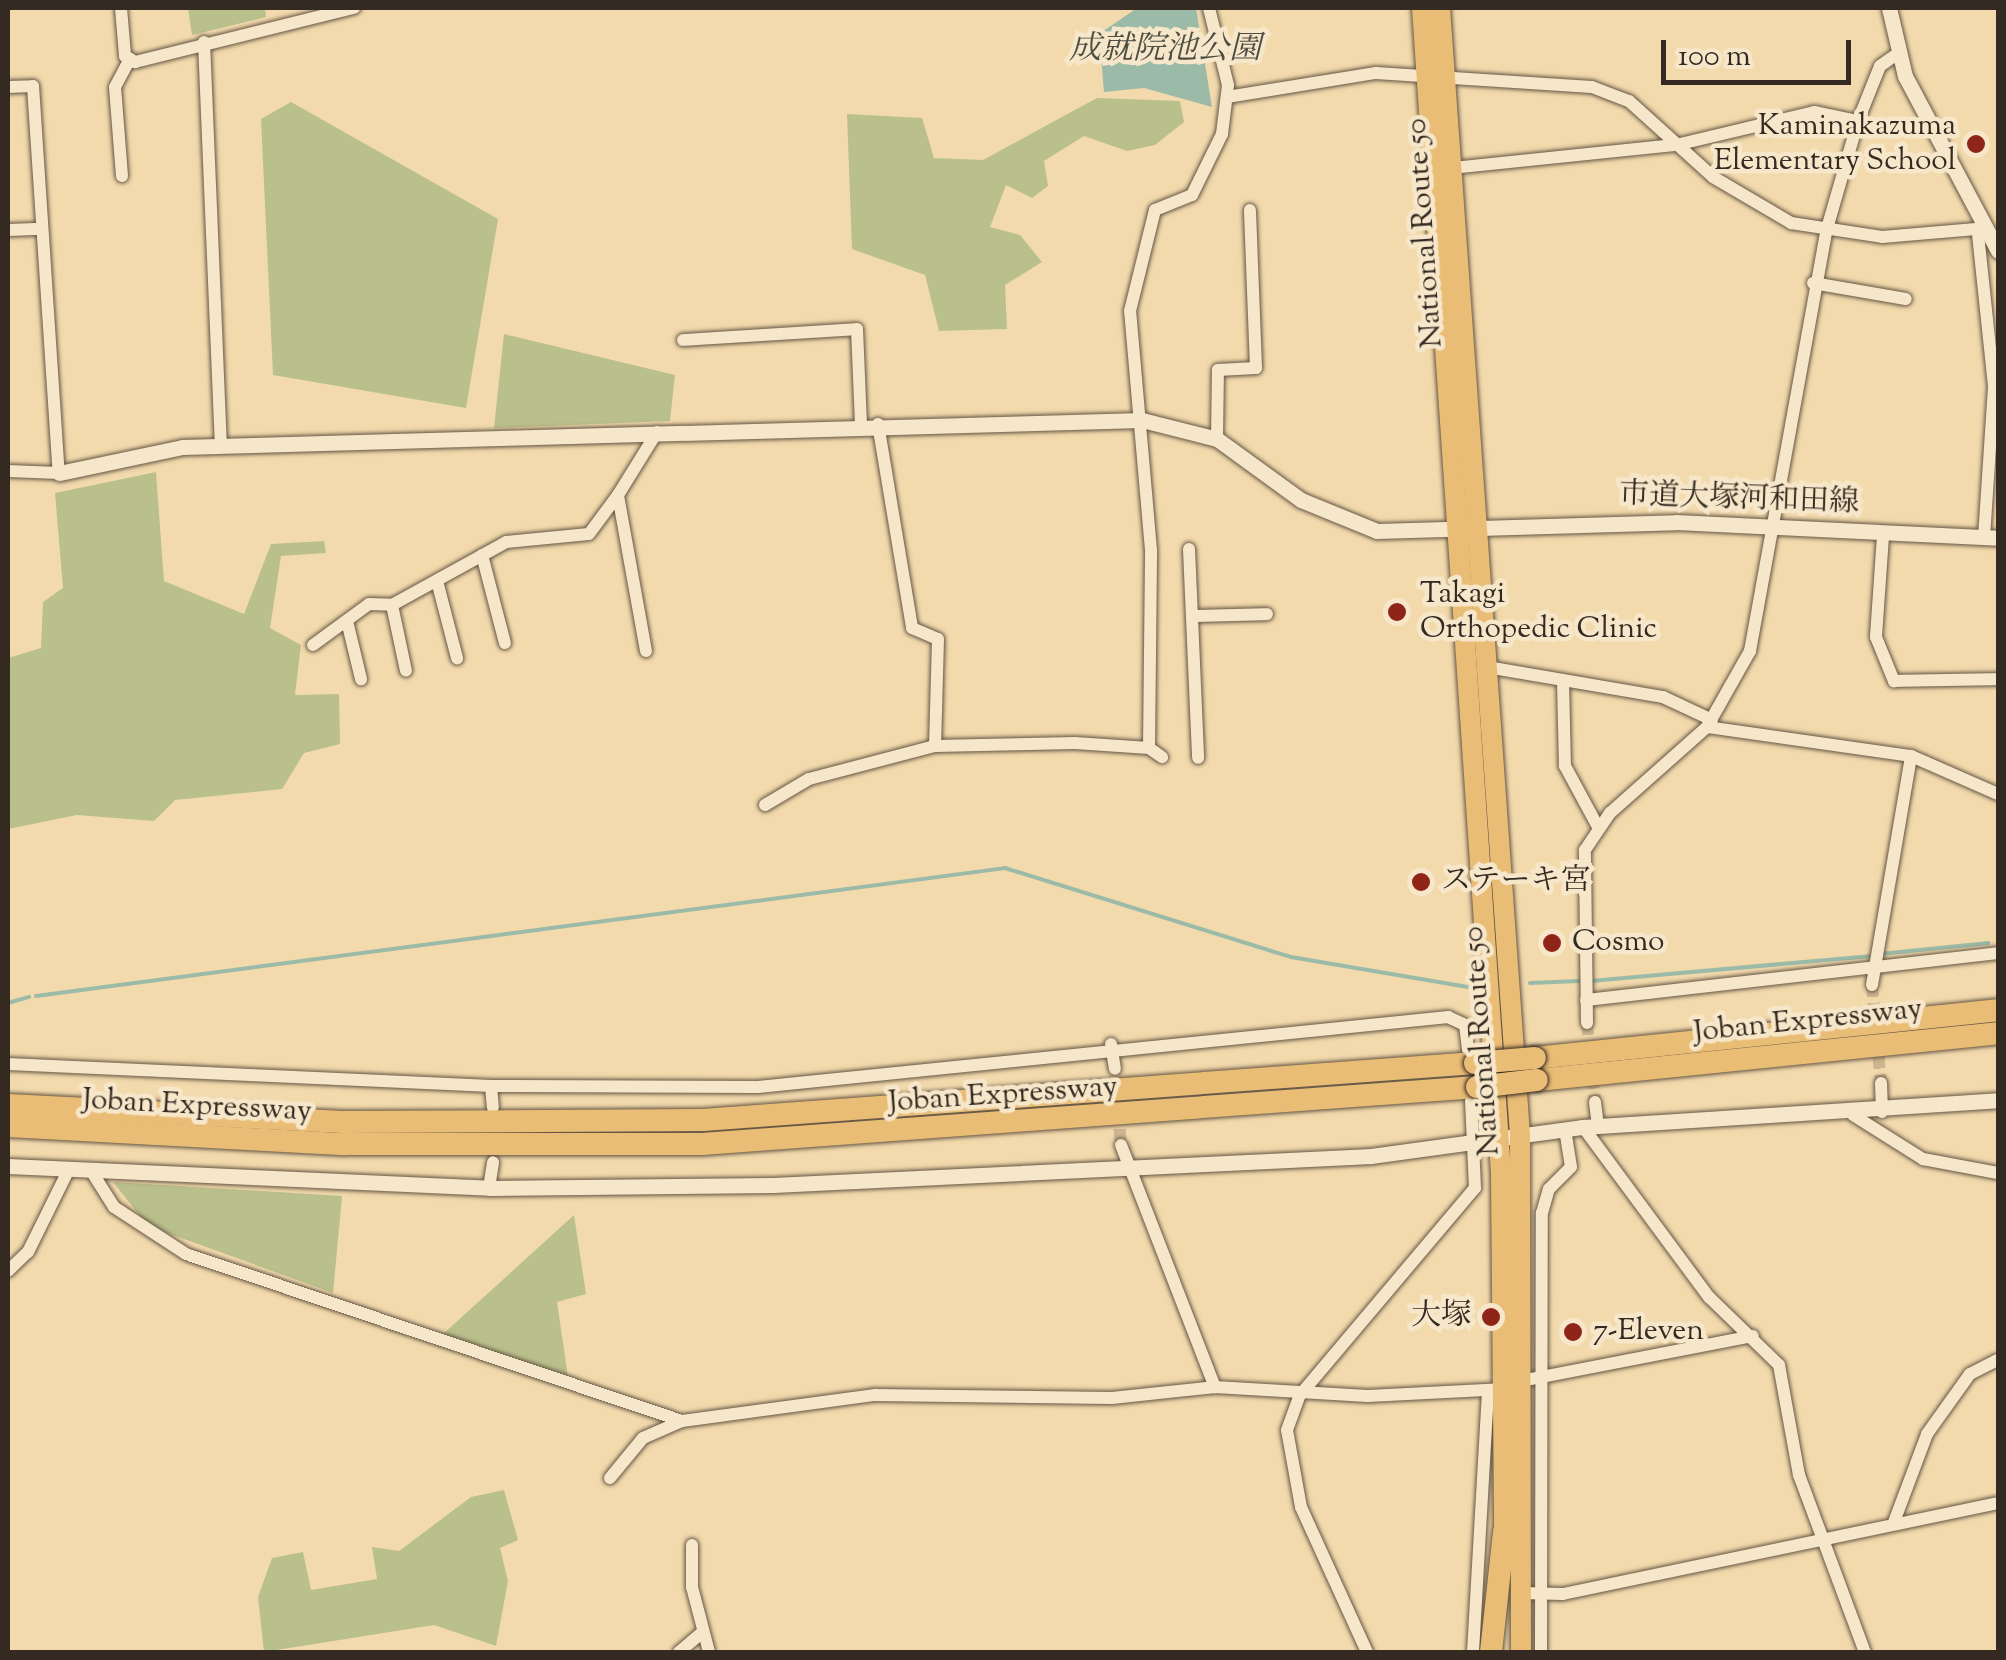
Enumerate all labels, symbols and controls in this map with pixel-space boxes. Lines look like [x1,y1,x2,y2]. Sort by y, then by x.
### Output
scale bar [1666,20,1856,82]
water label: 成就院池公園 [1069,31,1261,69]
text: 100 m [1678,36,1751,79]
place label: Kaminakazuma Elementary School [1714,109,1956,180]
street label: National Route 50 [1400,117,1452,349]
marker: Kaminakazuma Elementary School [1965,133,1987,155]
street label: 市道大塚河和田線 [1618,478,1860,522]
place label: Takagi Orthopedic Clinic [1420,577,1657,648]
marker: Takagi Orthopedic Clinic [1384,599,1410,625]
place label: ステーキ宮 [1441,864,1591,900]
marker: ステーキ宮 [1410,871,1432,893]
street label: National Route 50 [1457,925,1509,1157]
place label: Cosmo [1572,925,1664,961]
marker: Cosmo [1541,932,1563,954]
street label: Joban Expressway [1692,992,1924,1052]
street label: Joban Expressway [887,1070,1119,1122]
street label: Joban Expressway [81,1083,313,1131]
place label: 大塚 [1411,1299,1471,1335]
marker: 大塚 [1480,1306,1502,1328]
place label: 7-Eleven [1593,1314,1704,1350]
marker: 7-Eleven [1562,1321,1584,1343]

